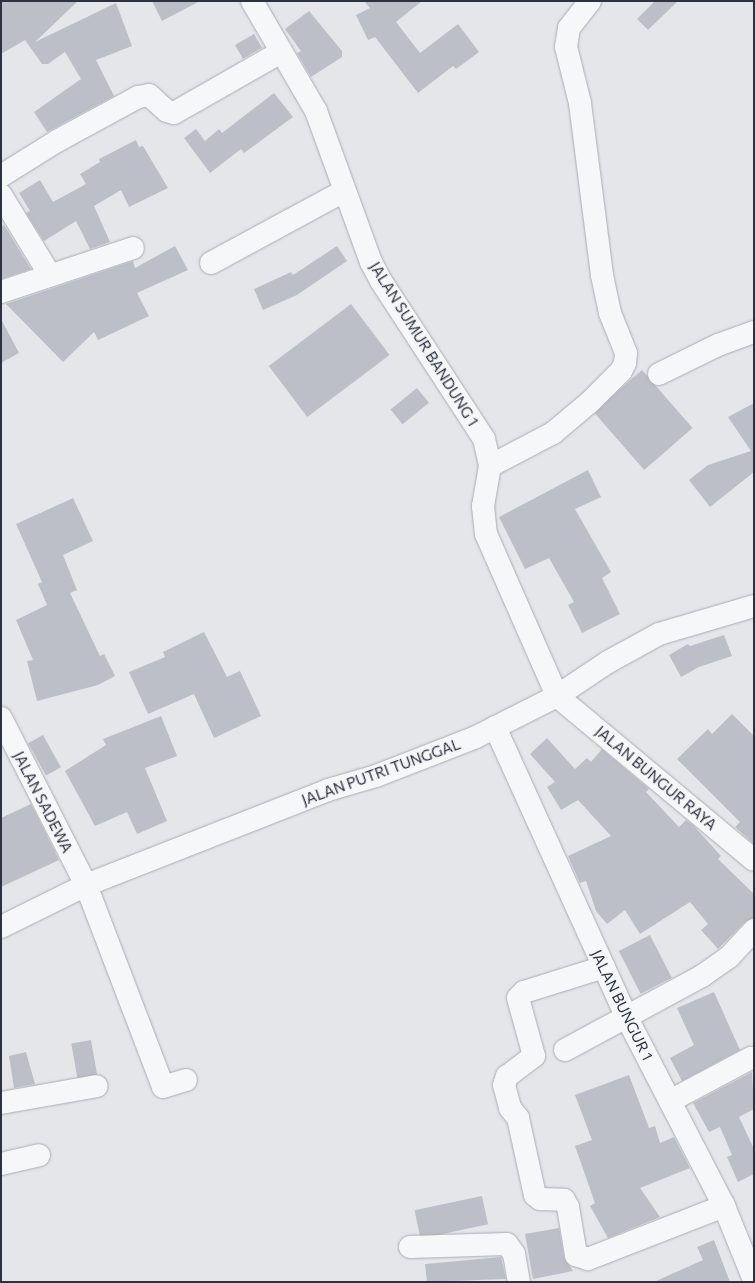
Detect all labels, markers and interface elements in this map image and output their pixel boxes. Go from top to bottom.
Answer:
street label: JALAN SUMUR BANDUNG 1 [366,259,482,429]
street label: JALAN BUNGUR RAYA [592,722,720,834]
street label: JALAN PUTRI TUNGGAL [299,735,463,809]
street label: JALAN SADEWA [10,748,76,856]
street label: JALAN BUNGUR 1 [587,947,657,1063]

